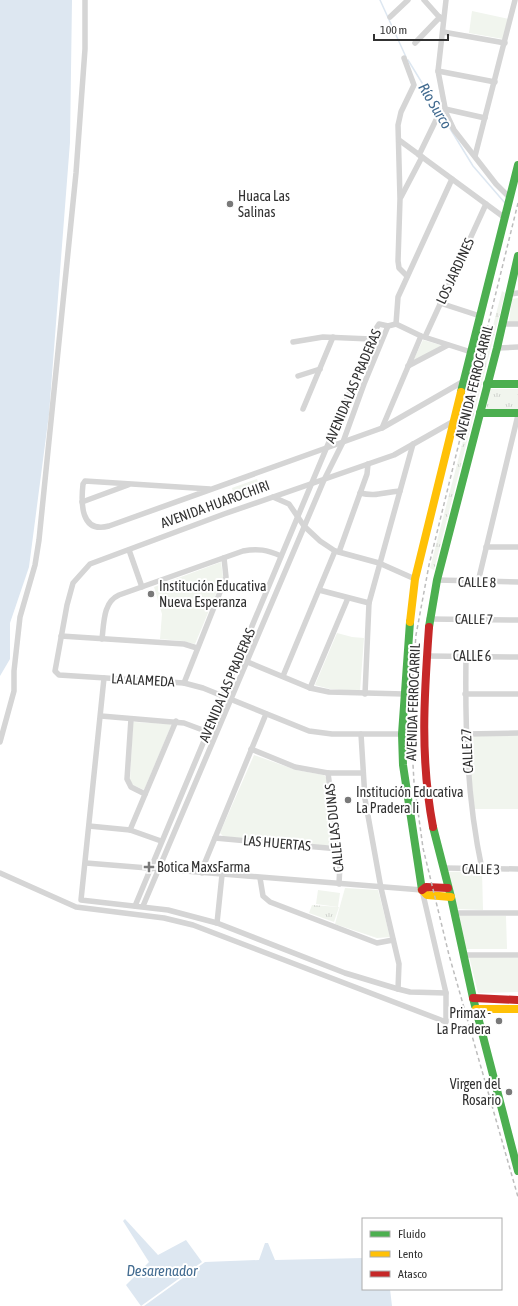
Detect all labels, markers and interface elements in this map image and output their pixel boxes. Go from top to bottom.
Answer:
scale bar [374,16,448,42]
text: 100 m [380,23,407,37]
water label: Río Surco [415,80,456,132]
place label: Huaca Las Salinas [238,188,290,220]
marker: Huaca Las Salinas [225,199,235,209]
street label: LOS JARDINES [433,235,477,307]
street label: AVENIDA FERROCARRIL [452,322,496,441]
street label: AVENIDA LAS PRADERAS [322,327,384,445]
street label: AVENIDA HUAROCHIRI [158,477,272,531]
street label: CALLE 8 [458,574,497,590]
place label: Institución Educativa Nueva Esperanza [159,578,266,610]
marker: Institución Educativa Nueva Esperanza [146,589,156,599]
street label: CALLE 7 [455,611,493,627]
street label: AVENIDA LAS PRADERAS [196,626,258,744]
street label: AVENIDA FERROCARRIL [403,642,423,761]
street label: CALLE 6 [453,648,492,664]
street label: LA ALAMEDA [111,670,175,690]
street label: CALLE 27 [458,728,476,774]
street label: CALLE LAS DUNAS [321,783,347,873]
place label: Institución Educativa La Pradera Ii [356,784,463,816]
marker: Institución Educativa La Pradera Ii [343,795,353,805]
street label: LAS HUERTAS [243,832,312,854]
place label: Botica MaxsFarma [157,859,250,875]
street label: CALLE 3 [462,861,500,877]
marker: Botica MaxsFarma [144,862,154,872]
place label: Primax - La Pradera [437,1005,491,1037]
marker: Primax - La Pradera [494,1016,504,1026]
place label: Virgen del Rosario [450,1076,501,1108]
marker: Virgen del Rosario [504,1087,514,1097]
legend [362,1218,502,1290]
text: Fluido [398,1227,426,1241]
text: Lento [398,1247,423,1261]
water label: Desarenador [126,1262,198,1279]
text: Atasco [398,1267,428,1281]

